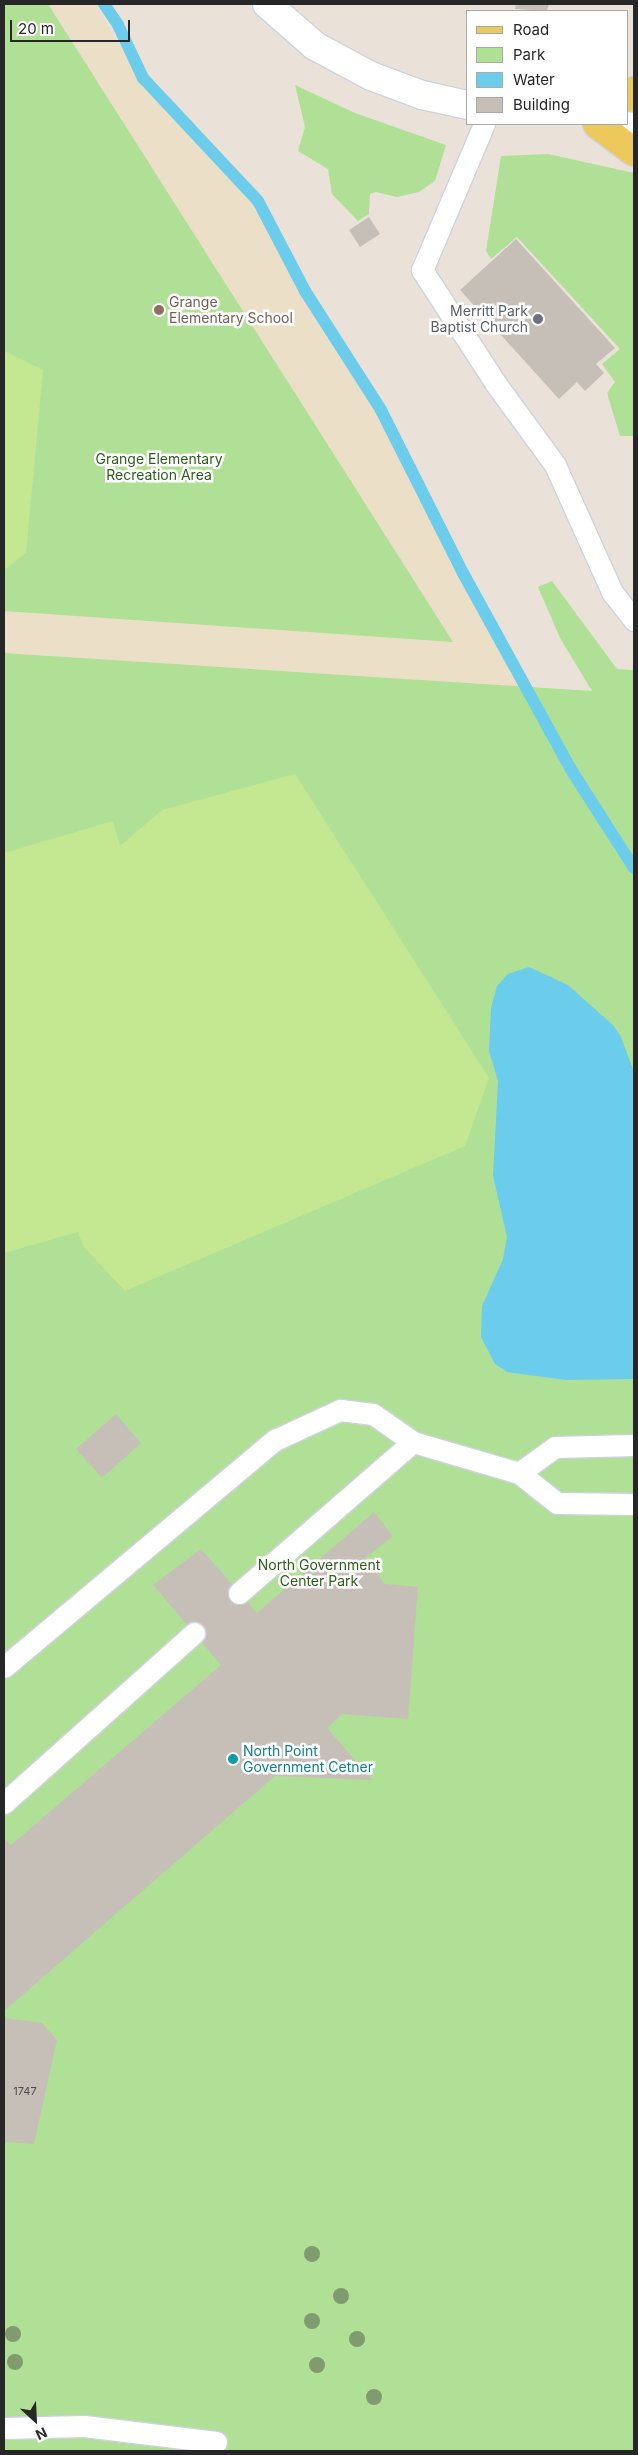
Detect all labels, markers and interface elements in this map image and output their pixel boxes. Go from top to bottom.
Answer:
scale bar [12,10,132,42]
legend [466,10,628,125]
text: 20 m [18,19,54,38]
text: Road [513,20,549,39]
text: Park [513,45,545,64]
text: Water [513,70,555,89]
text: Building [513,95,570,114]
place label: Grange Elementary School [169,294,293,326]
place label: Merritt Park Baptist Church [430,303,528,336]
marker: Grange Elementary School [153,304,165,316]
marker: Merritt Park Baptist Church [532,313,544,325]
park label: Grange Elementary Recreation Area [95,451,223,484]
park label: North Government Center Park [258,1557,380,1590]
place label: North Point Government Cetner [243,1743,373,1775]
marker: North Point Government Cetner [227,1753,239,1765]
house number: 1747 [13,2084,37,2098]
north arrow [10,2395,60,2445]
text: N [33,2424,50,2444]

